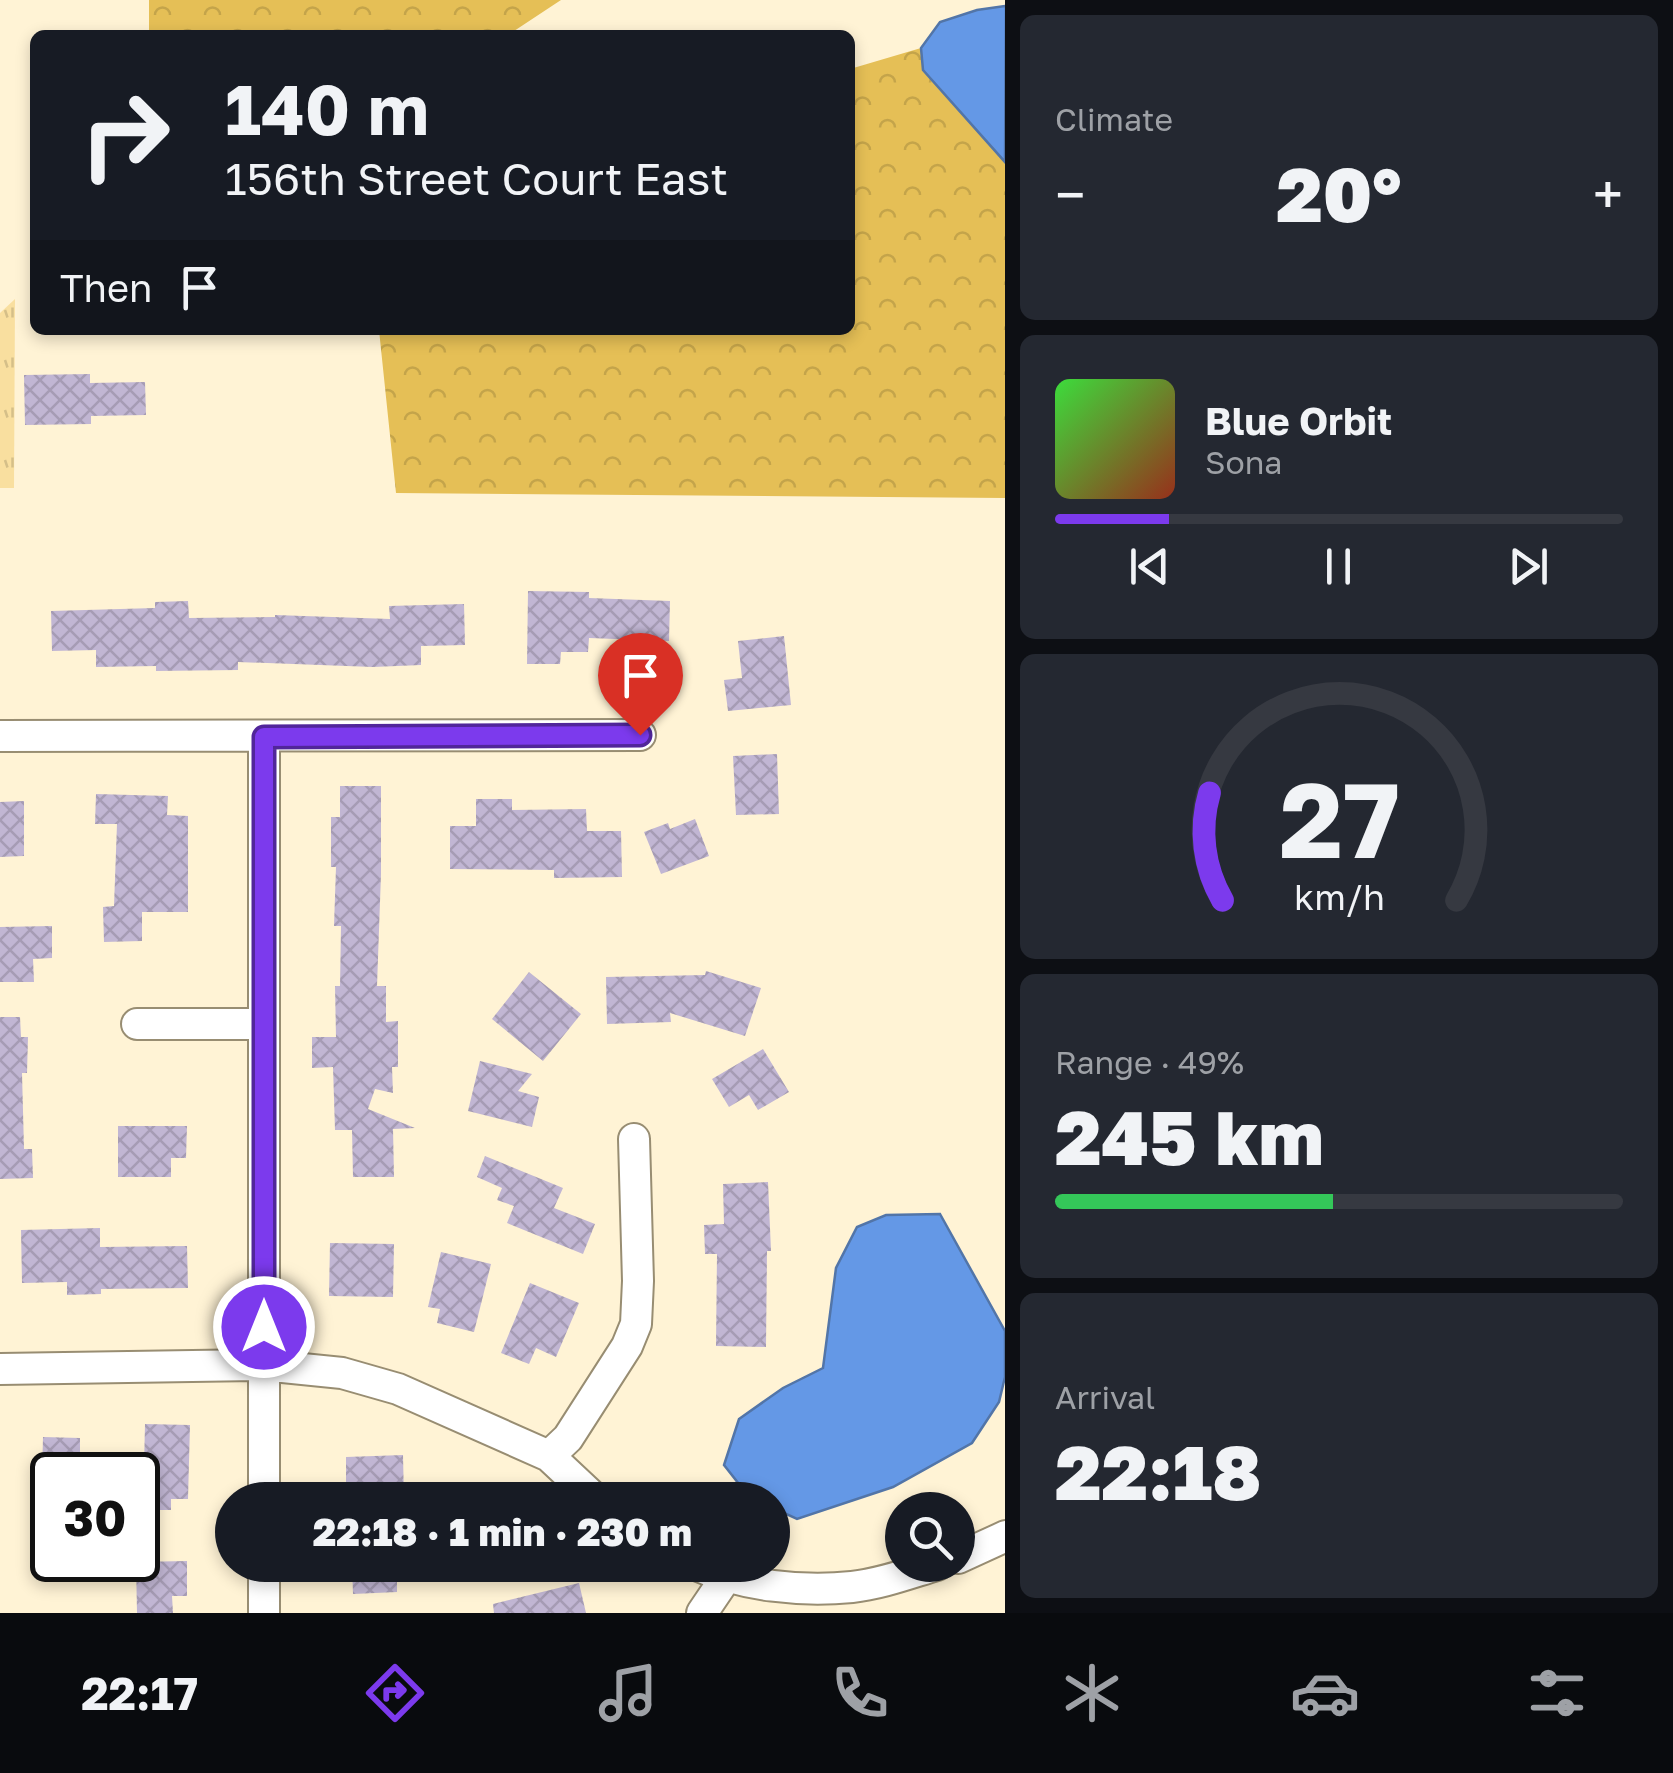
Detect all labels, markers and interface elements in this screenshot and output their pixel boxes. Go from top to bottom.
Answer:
text: 140 m [225,66,429,150]
icon: right [60,70,190,200]
text: Climate [1055,100,1173,138]
text: 20° [1276,148,1402,239]
text: 156th Street Court East [225,151,728,205]
text: − [1055,161,1085,227]
text: + [1593,161,1623,227]
icon: arrive [172,260,227,315]
text: Then [60,265,152,310]
text: Blue Orbit [1205,398,1392,443]
text: Sona [1205,443,1282,481]
icon: previous [1122,539,1177,594]
icon: pause [1311,539,1366,594]
icon: next [1501,539,1556,594]
pin [598,633,683,736]
icon: arrive [613,648,668,703]
text: 27 [1279,756,1399,881]
text: km/h [1294,875,1384,918]
text: Range · 49% [1055,1043,1244,1081]
text: 245 km [1055,1091,1324,1182]
position arrow [212,1275,316,1379]
text: Arrival [1055,1378,1155,1416]
text: 22:18 [1055,1426,1261,1517]
speed limit sign: 30 [30,1452,160,1582]
map controls [885,1492,975,1582]
button: search [885,1492,975,1582]
text: 22:18 · 1 min · 230 m [313,1509,692,1554]
icon: directions [360,1658,430,1728]
icon: music [593,1658,663,1728]
icon: phone [825,1658,895,1728]
icon: climate [1057,1658,1127,1728]
icon: car [1290,1658,1360,1728]
icon: filters [1522,1658,1592,1728]
text: 22:17 [81,1666,198,1720]

